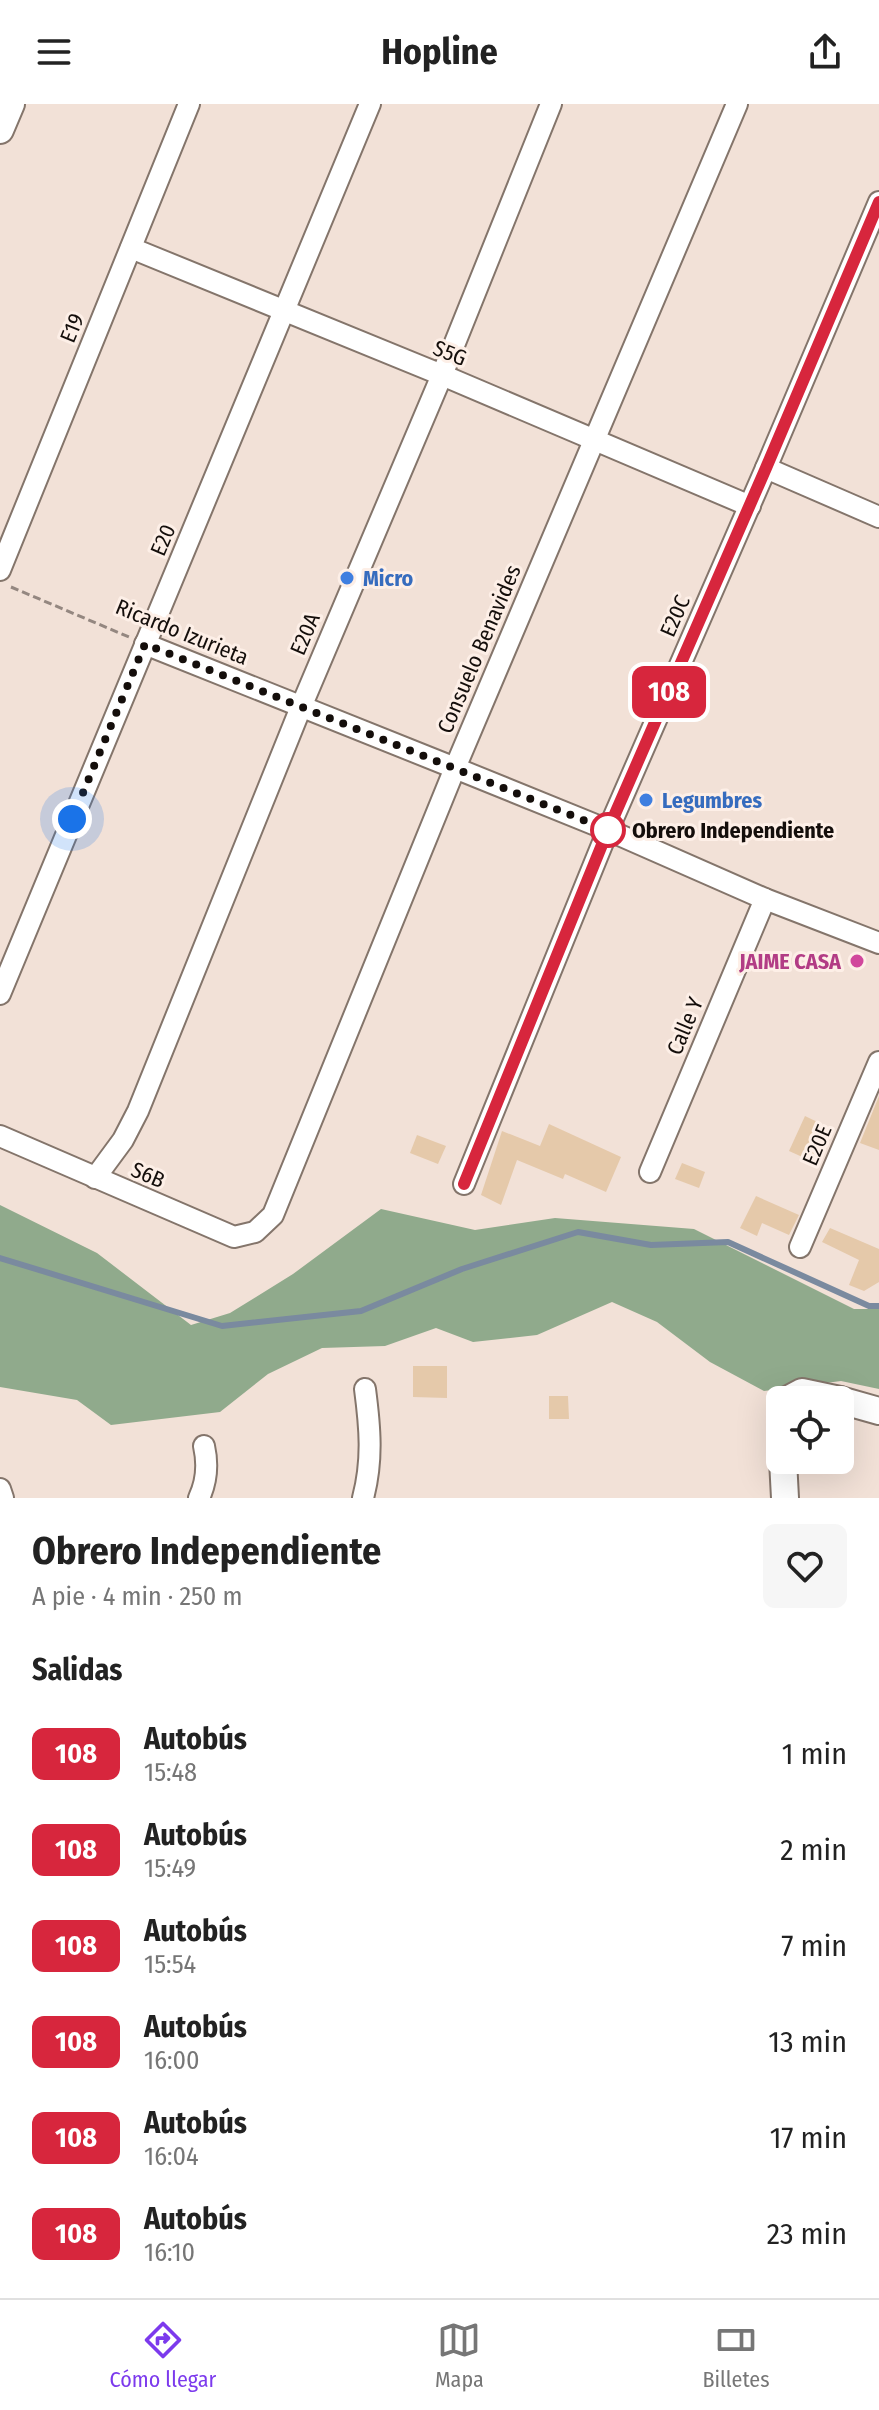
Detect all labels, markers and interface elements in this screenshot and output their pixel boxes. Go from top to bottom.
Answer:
icon: menu [32,30,76,74]
text: Hopline [381,30,498,74]
icon: share [803,30,847,74]
street label: E19 [54,309,90,347]
street label: S5G [429,334,471,372]
street label: E20 [144,520,182,560]
street label: Consuelo Benavides [431,561,527,737]
place label: Micro [363,565,414,592]
marker: Micro [338,569,356,587]
street label: E20C [654,591,696,641]
street label: Ricardo Izurieta [112,593,252,671]
street label: E20A [284,609,326,659]
line badge: 108 [623,666,715,718]
text: 108 [648,675,690,708]
place label: Legumbres [662,787,762,814]
marker: Legumbres [637,791,655,809]
your location [52,799,92,839]
marker: Obrero Independiente [591,813,625,847]
place label: Obrero Independiente [632,817,834,844]
place label: JAIME CASA [738,948,842,975]
marker: JAIME CASA [848,952,866,970]
street label: Calle Y [661,993,709,1059]
street label: E20E [796,1120,838,1170]
street label: S6B [127,1156,169,1194]
map controls [766,1386,854,1474]
button: locate [766,1386,854,1474]
button: heart [763,1524,847,1608]
text: Obrero Independiente [32,1528,381,1574]
text: A pie · 4 min · 250 m [32,1581,242,1612]
text: Salidas [32,1652,122,1688]
text: Autobús [144,1721,247,1757]
text: 1 min [782,1736,847,1772]
text: 108 [55,1737,97,1770]
text: 15:48 [144,1757,197,1788]
text: Autobús [144,1817,247,1853]
text: 2 min [780,1832,847,1868]
text: 108 [55,1833,97,1866]
text: 15:49 [144,1853,196,1884]
text: Autobús [144,1913,247,1949]
text: 7 min [781,1928,847,1964]
text: 108 [55,1929,97,1962]
text: 15:54 [144,1949,196,1980]
text: Autobús [144,2009,247,2045]
text: 13 min [768,2024,847,2060]
text: 108 [55,2025,97,2058]
text: 16:00 [144,2045,200,2076]
text: Autobús [144,2105,247,2141]
text: 17 min [770,2120,847,2156]
text: 108 [55,2121,97,2154]
text: 16:04 [144,2141,199,2172]
text: Autobús [144,2201,247,2237]
text: 23 min [767,2216,847,2252]
text: 108 [55,2217,97,2250]
text: 16:10 [144,2237,195,2268]
tab: Cómo llegar [109,2318,216,2393]
tab: Mapa [435,2318,484,2393]
tab: Billetes [702,2318,770,2393]

